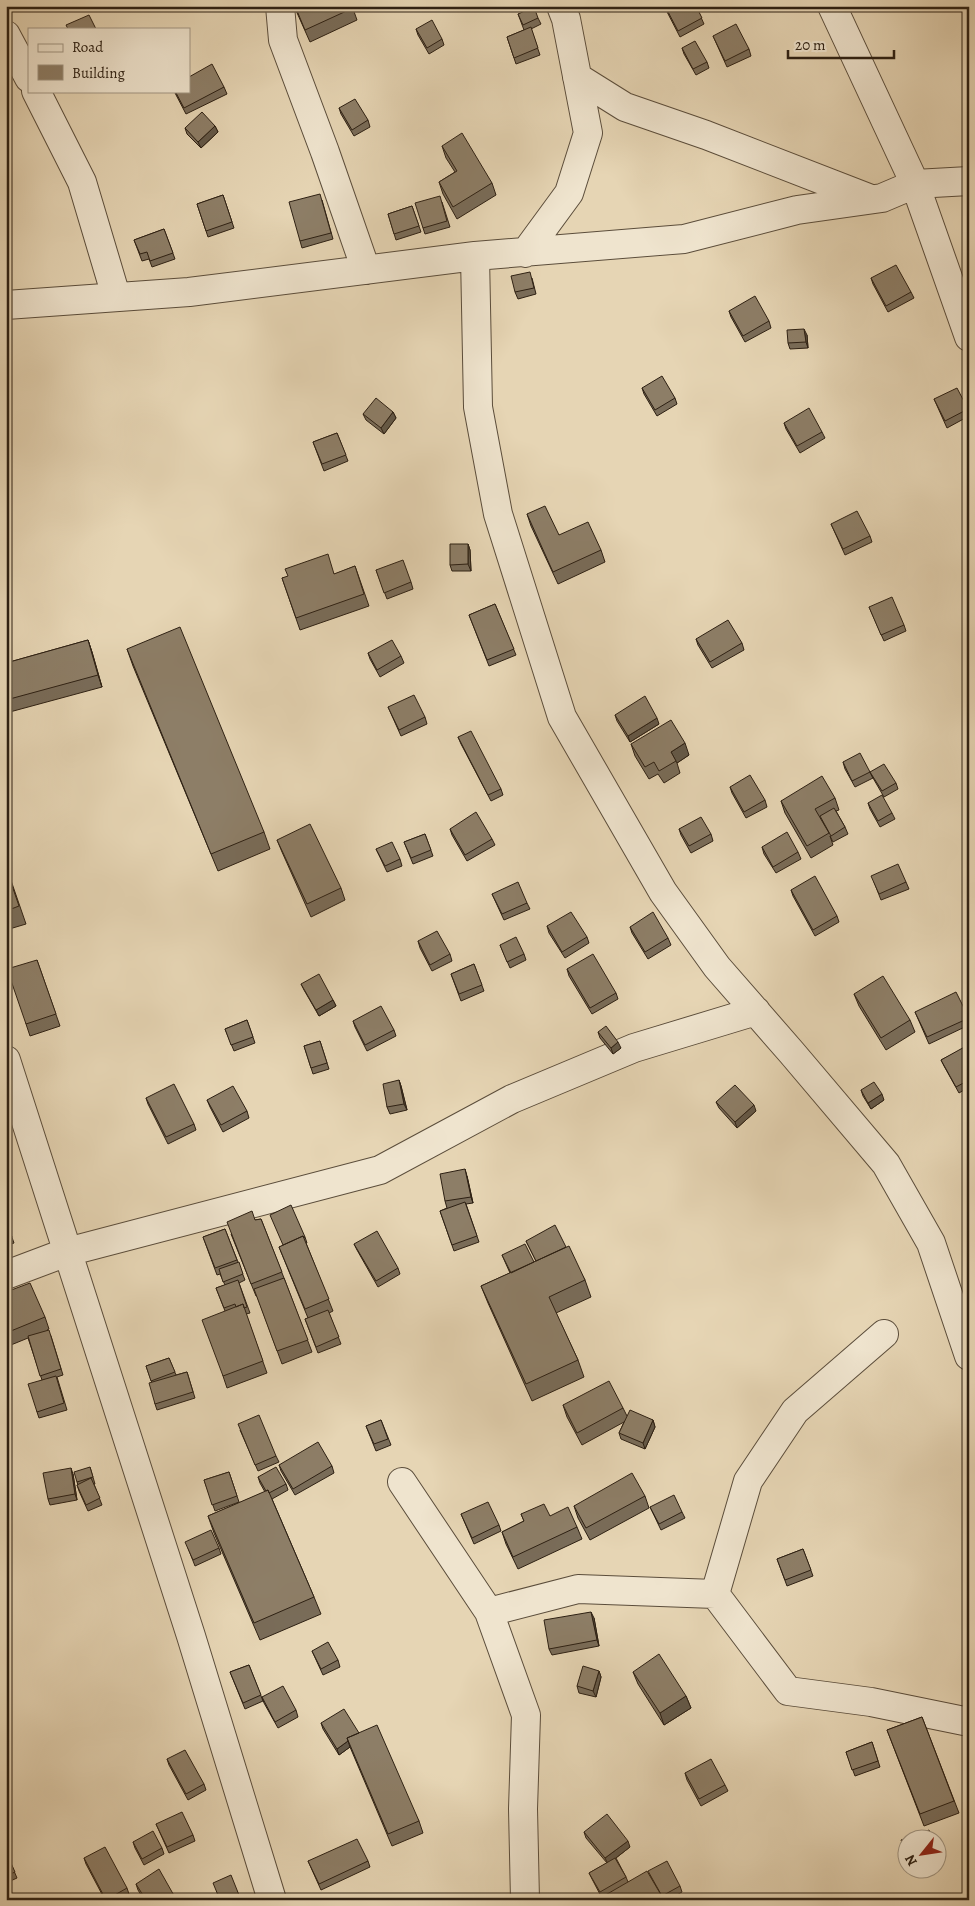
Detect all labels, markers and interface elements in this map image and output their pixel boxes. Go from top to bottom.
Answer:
legend [28,28,190,92]
scale bar [788,28,894,60]
text: 20 m [795,35,826,55]
text: Road [72,37,104,57]
text: Building [72,63,125,83]
north arrow [898,1828,948,1878]
text: N [900,1851,922,1869]

